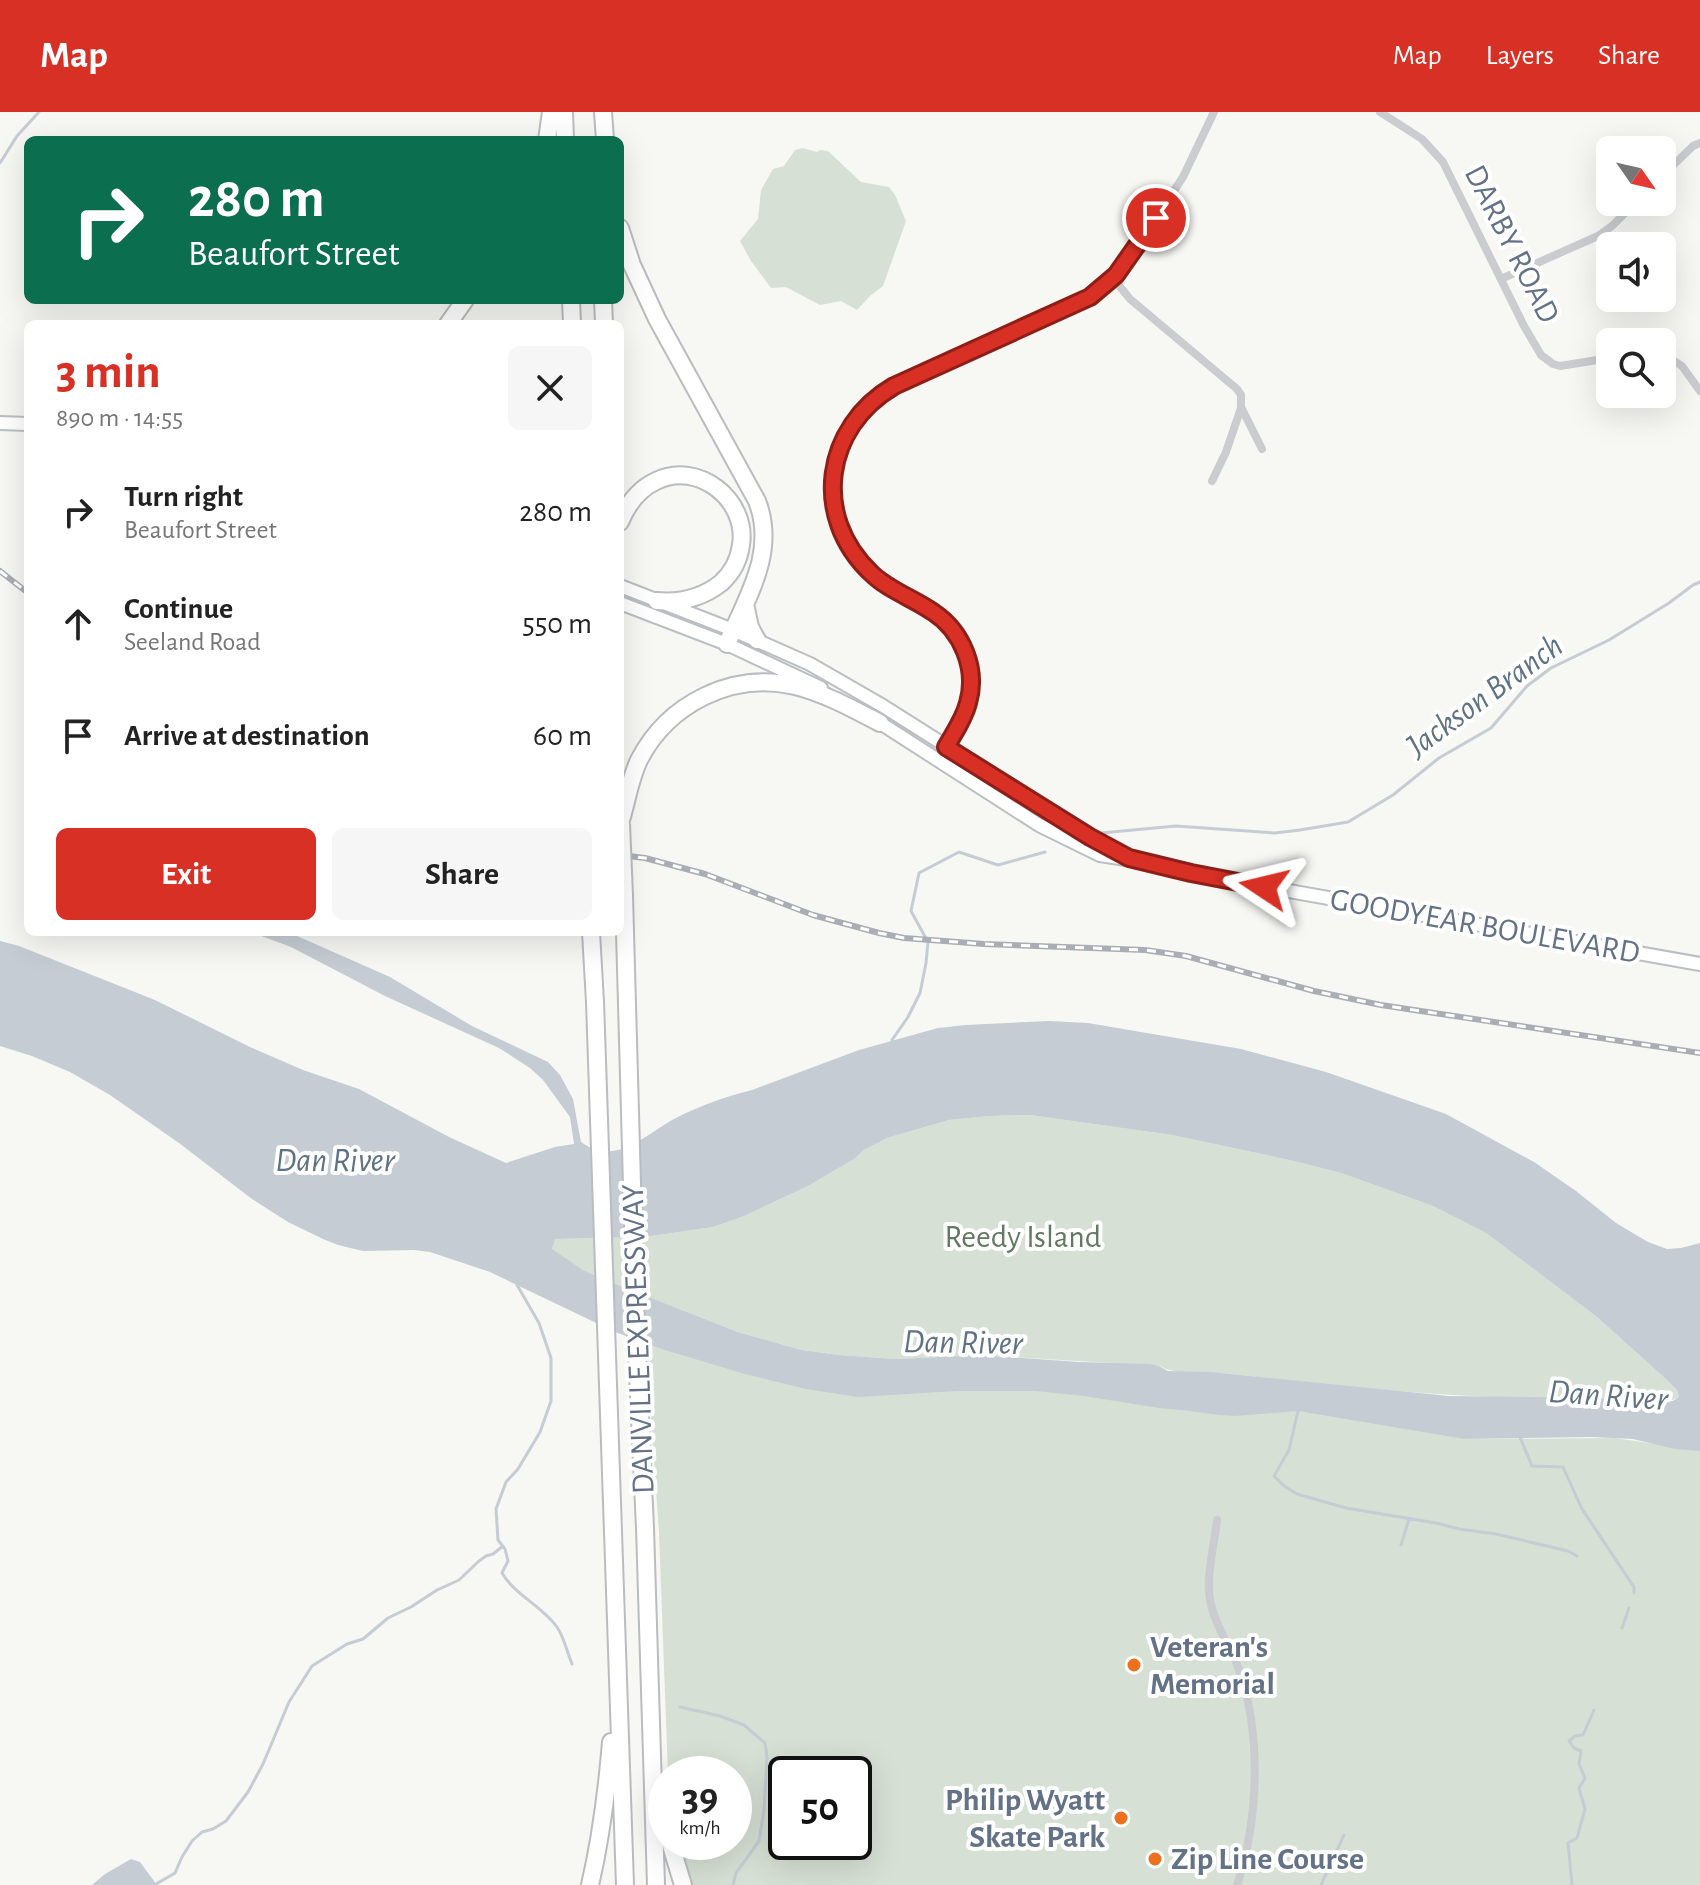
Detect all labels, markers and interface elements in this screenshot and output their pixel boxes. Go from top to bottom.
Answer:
text: Map [40,37,108,75]
text: Map [1393,42,1442,70]
text: Layers [1486,42,1554,70]
text: Share [1598,42,1660,70]
north arrow [1596,136,1676,216]
map controls [1596,136,1676,408]
street label: DARBY ROAD [1459,160,1565,328]
icon: right [56,168,160,272]
text: 280 m [188,171,325,227]
pin [1122,184,1190,252]
icon: arrive [1134,196,1178,240]
button: sound [1596,232,1676,312]
text: Beaufort Street [188,236,400,272]
button: search [1596,328,1676,408]
button: close [508,346,592,430]
text: 3 min [56,349,161,397]
text: 890 m · 14:55 [56,405,183,431]
text: Turn right [124,482,243,512]
icon: right [56,490,100,534]
text: 280 m [519,497,592,527]
text: Beaufort Street [124,517,277,543]
text: Continue [124,594,233,624]
icon: ahead [56,602,100,646]
text: 550 m [522,609,592,639]
water label: Jackson Branch [1399,628,1569,765]
text: Seeland Road [124,629,261,655]
icon: arrive [56,714,100,758]
text: Arrive at destination [124,721,370,751]
text: 60 m [533,721,592,751]
button: Exit [56,828,316,920]
button: Share [332,828,592,920]
position arrow [1222,845,1306,929]
street label: GOODYEAR BOULEVARD [1328,883,1642,969]
water label: Dan River [275,1144,396,1178]
street label: DANVILLE EXPRESSWAY [617,1183,659,1495]
park label: Reedy Island [945,1221,1101,1253]
water label: Dan River [903,1325,1024,1361]
water label: Dan River [1547,1375,1670,1417]
place label: Veteran's Memorial [1150,1631,1275,1700]
marker: Veteran's Memorial [1125,1656,1143,1674]
speed limit sign: 50 [768,1756,872,1860]
text: 39 [682,1778,718,1818]
place label: Philip Wyatt Skate Park [945,1784,1105,1853]
marker: Philip Wyatt Skate Park [1112,1809,1130,1827]
text: km/h [679,1818,721,1838]
place label: Zip Line Course [1171,1843,1364,1875]
marker: Zip Line Course [1146,1850,1164,1868]

